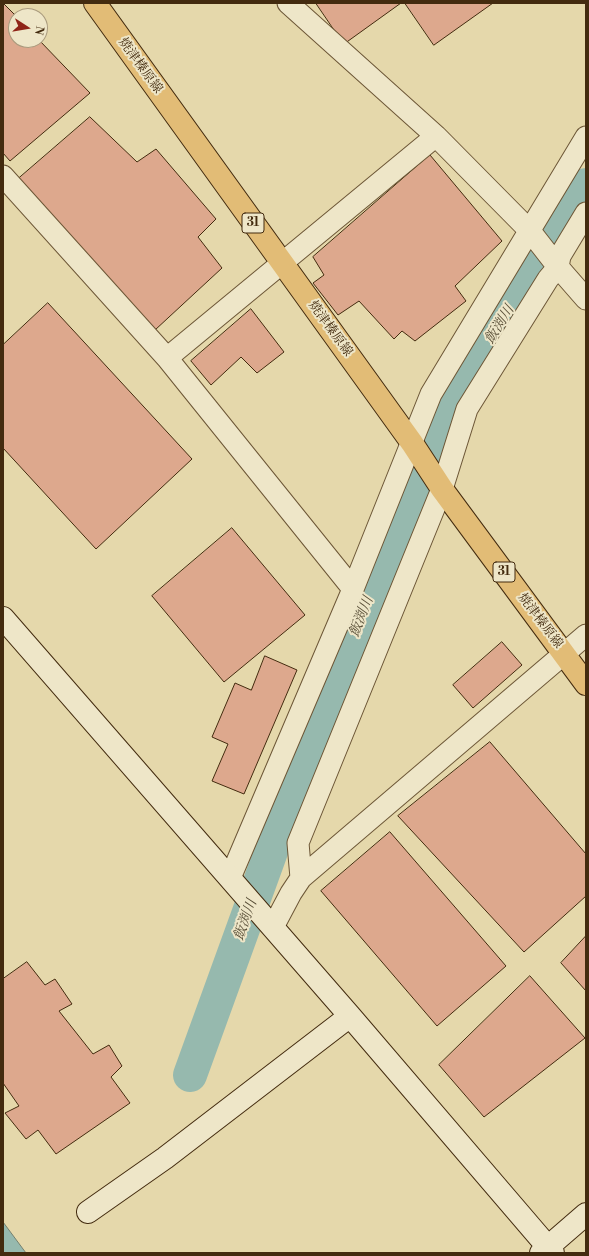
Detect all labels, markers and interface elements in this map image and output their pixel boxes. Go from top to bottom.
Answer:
north arrow [8,8,48,48]
text: N [31,25,47,36]
street label: 焼津榛原線 [115,35,165,97]
road number: 31 [242,213,264,233]
street label: 焼津榛原線 [305,298,355,360]
water label: 飯渕川 [482,303,518,347]
road number: 31 [493,562,515,582]
street label: 焼津榛原線 [514,590,566,652]
water label: 飯渕川 [347,594,377,640]
water label: 飯渕川 [231,897,261,943]

